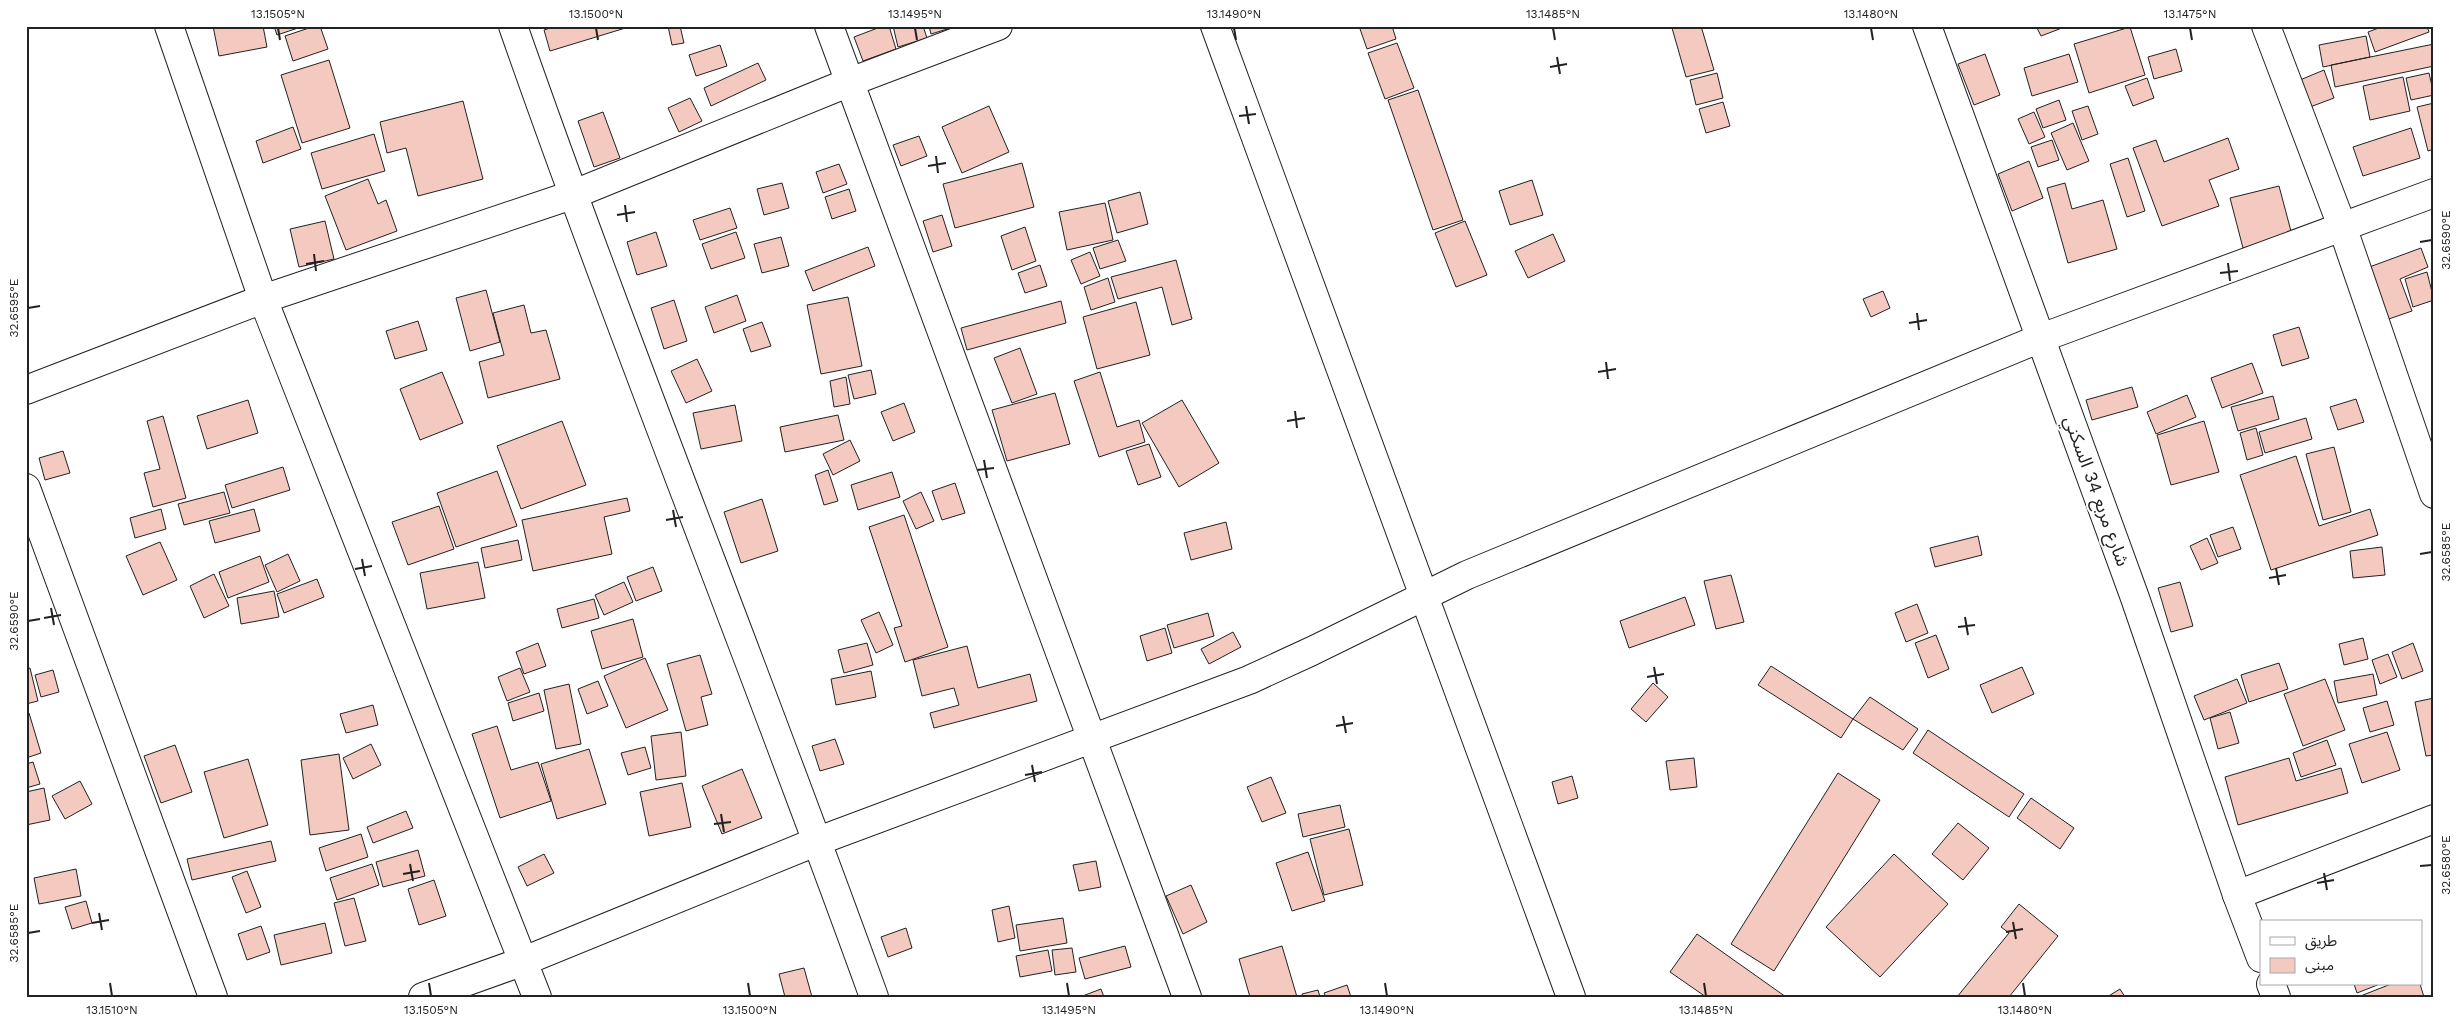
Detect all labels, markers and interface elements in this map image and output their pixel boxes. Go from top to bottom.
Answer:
text: 13.1505°N [251,7,305,21]
text: 13.1500°N [569,7,623,21]
text: 13.1495°N [888,7,942,21]
text: 13.1490°N [1207,7,1261,21]
text: 13.1485°N [1526,7,1580,21]
text: 13.1480°N [1844,7,1898,21]
text: 13.1475°N [2164,7,2216,21]
text: 32.6590°E [2439,210,2453,270]
text: 32.6595°E [7,278,21,337]
street label: شارع مربع 34 السكني [2056,413,2134,570]
text: 32.6585°E [2439,522,2453,581]
text: 32.6590°E [7,591,21,651]
text: 32.6580°E [2439,835,2453,895]
text: 32.6585°E [7,903,21,962]
legend [2260,920,2422,986]
text: طريق [2305,932,2337,951]
text: مبنى [2305,956,2334,974]
text: 13.1510°N [86,1003,138,1017]
text: 13.1505°N [404,1003,458,1017]
text: 13.1500°N [723,1003,777,1017]
text: 13.1495°N [1042,1003,1096,1017]
text: 13.1490°N [1360,1003,1414,1017]
text: 13.1485°N [1679,1003,1733,1017]
text: 13.1480°N [1998,1003,2052,1017]

